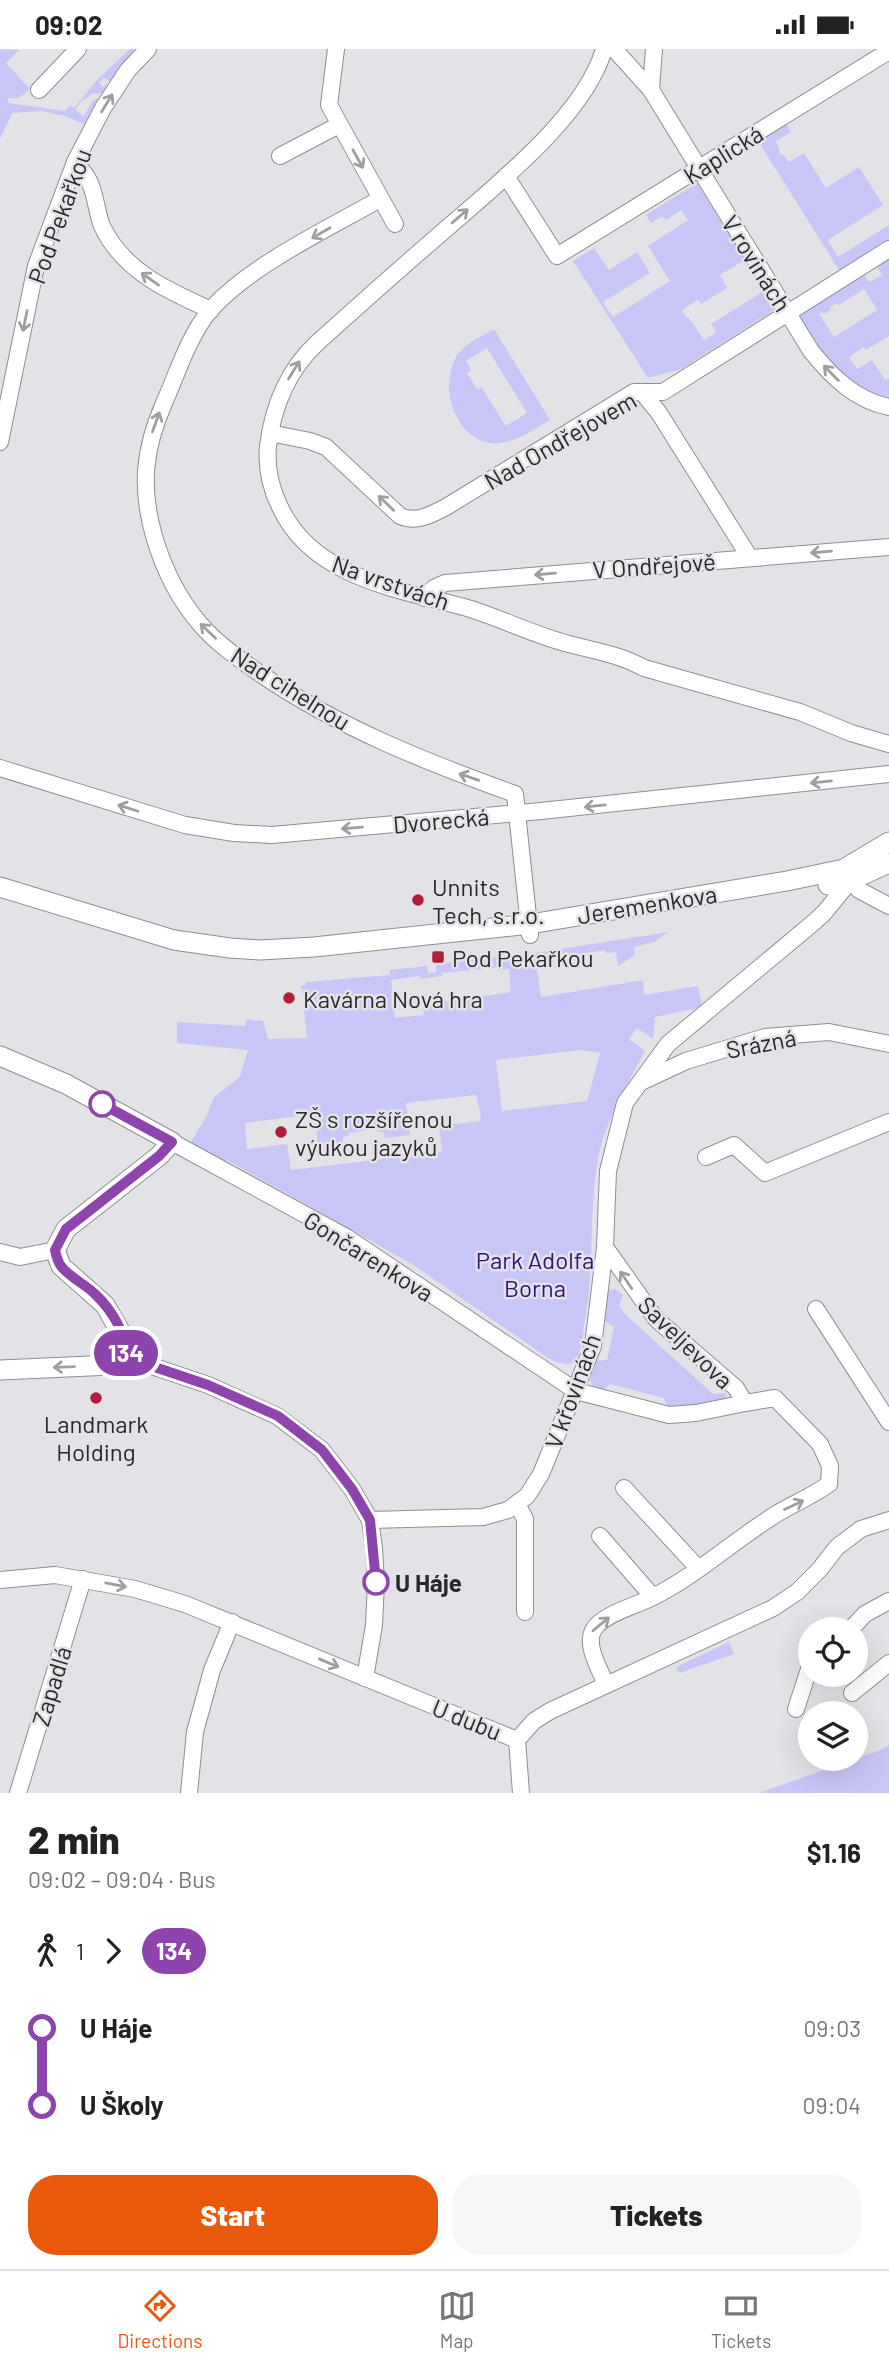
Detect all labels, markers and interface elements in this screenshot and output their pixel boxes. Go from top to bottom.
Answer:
text: 09:02 [35,9,102,40]
one-way arrow [101,93,115,113]
street label: Kaplická [678,118,768,190]
street label: Pod Pekařkou [21,144,97,288]
one-way arrow [352,148,365,169]
one-way arrow [451,208,469,224]
street label: V rovinách [716,209,798,317]
one-way arrow [311,227,332,240]
one-way arrow [141,272,160,286]
one-way arrow [18,309,32,332]
one-way arrow [287,360,301,380]
one-way arrow [822,365,839,382]
street label: Nad Ondřejovem [479,385,641,495]
one-way arrow [151,412,164,434]
one-way arrow [378,494,395,511]
street label: V Ondřejově [591,546,717,584]
one-way arrow [810,546,833,559]
street label: Na vrstvách [328,548,454,616]
one-way arrow [535,568,557,581]
one-way arrow [200,623,217,640]
street label: Nad cihelnou [226,640,356,736]
one-way arrow [459,770,481,782]
one-way arrow [811,776,833,789]
one-way arrow [584,799,607,812]
one-way arrow [117,801,139,814]
street label: Dvorecká [392,801,490,839]
one-way arrow [341,822,364,835]
place label: Unnits Tech, s.r.o. [432,872,545,929]
street label: Jeremenkova [575,879,719,929]
marker: Unnits Tech, s.r.o. [410,892,426,908]
place label: Pod Pekařkou [452,943,594,972]
marker: Pod Pekařkou [430,949,446,965]
place label: Kavárna Nová hra [303,984,483,1013]
marker: Kavárna Nová hra [281,990,297,1006]
street label: Srázná [723,1022,799,1064]
unlabelled marker [89,1091,115,1117]
place label: ZŠ s rozšířenou výukou jazyků [295,1104,453,1161]
marker: ZŠ s rozšířenou výukou jazyků [273,1124,289,1140]
street label: Gončarenkova [299,1205,439,1307]
park label: Park Adolfa Borna [476,1245,594,1302]
one-way arrow [619,1270,633,1290]
street label: Saveljevova [632,1290,740,1394]
line badge: 134 [86,1330,166,1376]
street label: V křovinách [538,1330,606,1452]
text: 134 [108,1338,144,1367]
one-way arrow [53,1360,76,1374]
marker: Landmark Holding [88,1390,104,1406]
place label: Landmark Holding [44,1409,148,1466]
one-way arrow [783,1498,804,1511]
place label: U Háje [395,1568,462,1597]
marker: U Háje [363,1569,389,1595]
one-way arrow [104,1579,127,1592]
one-way arrow [592,1616,610,1632]
map controls [798,1617,868,1771]
button: locate [798,1617,868,1687]
street label: Zapadlá [25,1643,77,1729]
one-way arrow [318,1657,340,1670]
street label: U dubu [428,1692,506,1746]
button: layers [798,1701,868,1771]
text: 2 min [28,1816,120,1862]
text: $1.16 [807,1837,861,1868]
text: 09:02 – 09:04 · Bus [28,1865,216,1893]
icon: walk [28,1932,66,1970]
icon: forward [94,1932,132,1970]
text: 134 [156,1936,192,1965]
text: 1 [76,1937,84,1965]
text: U Háje [80,2012,152,2043]
text: 09:03 [803,2014,861,2042]
text: U Školy [80,2089,164,2120]
text: 09:04 [803,2091,861,2119]
button: Start [28,2175,438,2255]
button: Tickets [452,2175,861,2255]
tab: Directions [118,2287,203,2352]
tab: Map [438,2287,476,2352]
tab: Tickets [711,2287,771,2352]

